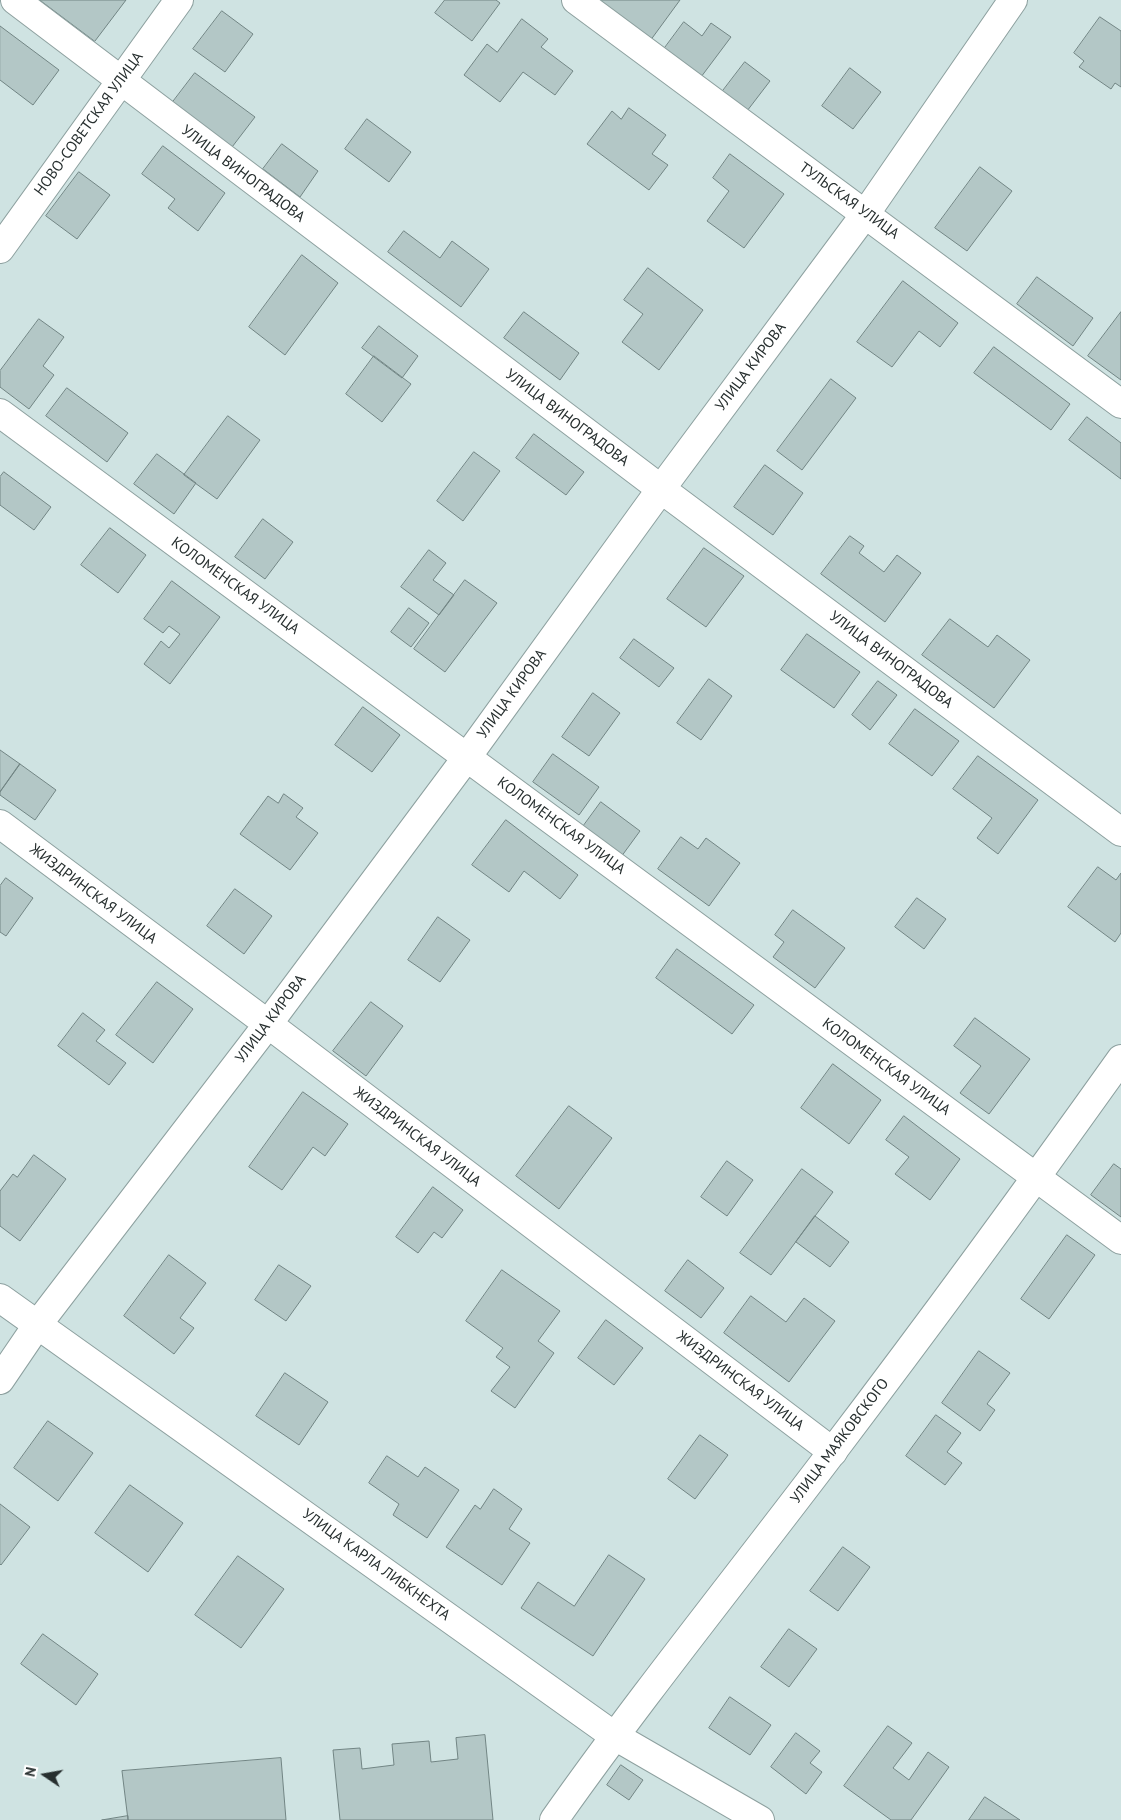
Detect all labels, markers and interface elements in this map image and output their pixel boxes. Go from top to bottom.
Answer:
street label: НОВО-СОВЕТСКАЯ УЛИЦА [31,49,147,199]
street label: УЛИЦА ВИНОГРАДОВА [178,122,308,226]
street label: ТУЛЬСКАЯ УЛИЦА [795,159,903,243]
street label: УЛИЦА КИРОВА [712,319,790,415]
street label: УЛИЦА ВИНОГРАДОВА [502,366,632,470]
street label: КОЛОМЕНСКАЯ УЛИЦА [167,533,303,639]
street label: УЛИЦА ВИНОГРАДОВА [826,608,956,712]
street label: УЛИЦА КИРОВА [474,646,550,742]
street label: КОЛОМЕНСКАЯ УЛИЦА [493,773,629,879]
street label: ЖИЗДРИНСКАЯ УЛИЦА [26,840,160,948]
street label: УЛИЦА КИРОВА [232,971,310,1067]
street label: КОЛОМЕНСКАЯ УЛИЦА [818,1014,954,1120]
street label: ЖИЗДРИНСКАЯ УЛИЦА [350,1083,484,1191]
street label: ЖИЗДРИНСКАЯ УЛИЦА [673,1327,807,1435]
street label: УЛИЦА МАЯКОВСКОГО [787,1375,893,1507]
street label: УЛИЦА КАРЛА ЛИБКНЕХТА [299,1505,453,1625]
north arrow [20,1750,70,1800]
text: N [21,1766,40,1778]

